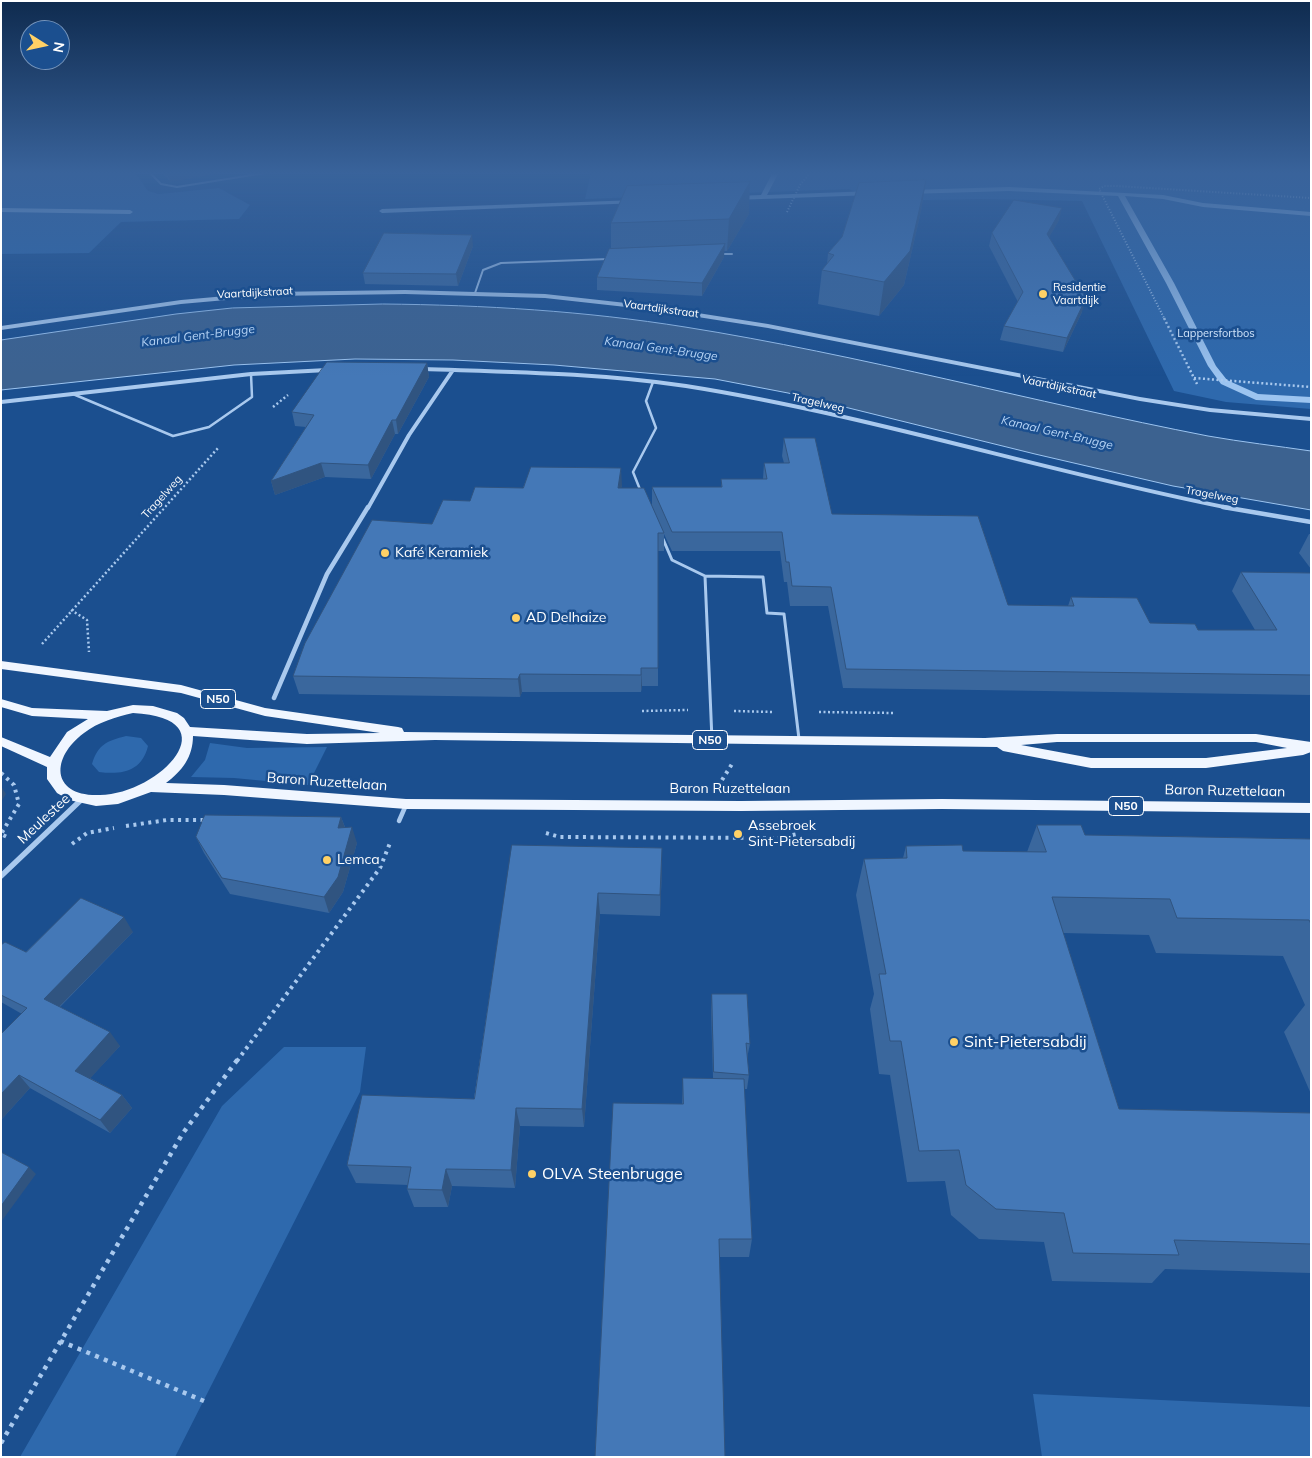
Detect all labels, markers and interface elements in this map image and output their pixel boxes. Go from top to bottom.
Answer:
north arrow [20,20,70,70]
text: N [49,41,69,54]
place label: Residentie Vaartdijk [1053,281,1106,307]
street label: Vaartdijkstraat [217,284,293,302]
marker: Residentie Vaartdijk [1037,288,1049,300]
street label: Vaartdijkstraat [622,297,700,321]
water label: Kanaal Gent-Brugge [140,322,256,350]
park label: Lappersfortbos [1177,327,1255,341]
water label: Kanaal Gent-Brugge [603,334,719,364]
street label: Vaartdijkstraat [1020,373,1098,401]
street label: Tragelweg [790,391,846,415]
water label: Kanaal Gent-Brugge [1000,413,1114,453]
street label: Tragelweg [139,473,185,521]
street label: Tragelweg [1184,483,1240,507]
place label: Kafé Keramiek [395,545,488,561]
marker: Kafé Keramiek [379,547,391,559]
place label: AD Delhaize [526,610,606,626]
marker: AD Delhaize [510,612,522,624]
road number: N50 [200,690,236,709]
road number: N50 [692,730,728,750]
street label: Baron Ruzettelaan [266,769,388,795]
street label: Baron Ruzettelaan [670,781,790,797]
street label: Baron Ruzettelaan [1164,782,1286,800]
street label: Meulestee [14,790,74,848]
road number: N50 [1108,796,1144,816]
place label: Assebroek Sint-Pietersabdij [748,818,855,850]
marker: Assebroek Sint-Pietersabdij [732,828,744,840]
place label: Lemca [337,852,380,868]
marker: Lemca [321,854,333,866]
place label: Sint-Pietersabdij [964,1032,1087,1052]
marker: Sint-Pietersabdij [948,1036,960,1048]
place label: OLVA Steenbrugge [542,1164,683,1184]
marker: OLVA Steenbrugge [526,1168,538,1180]

